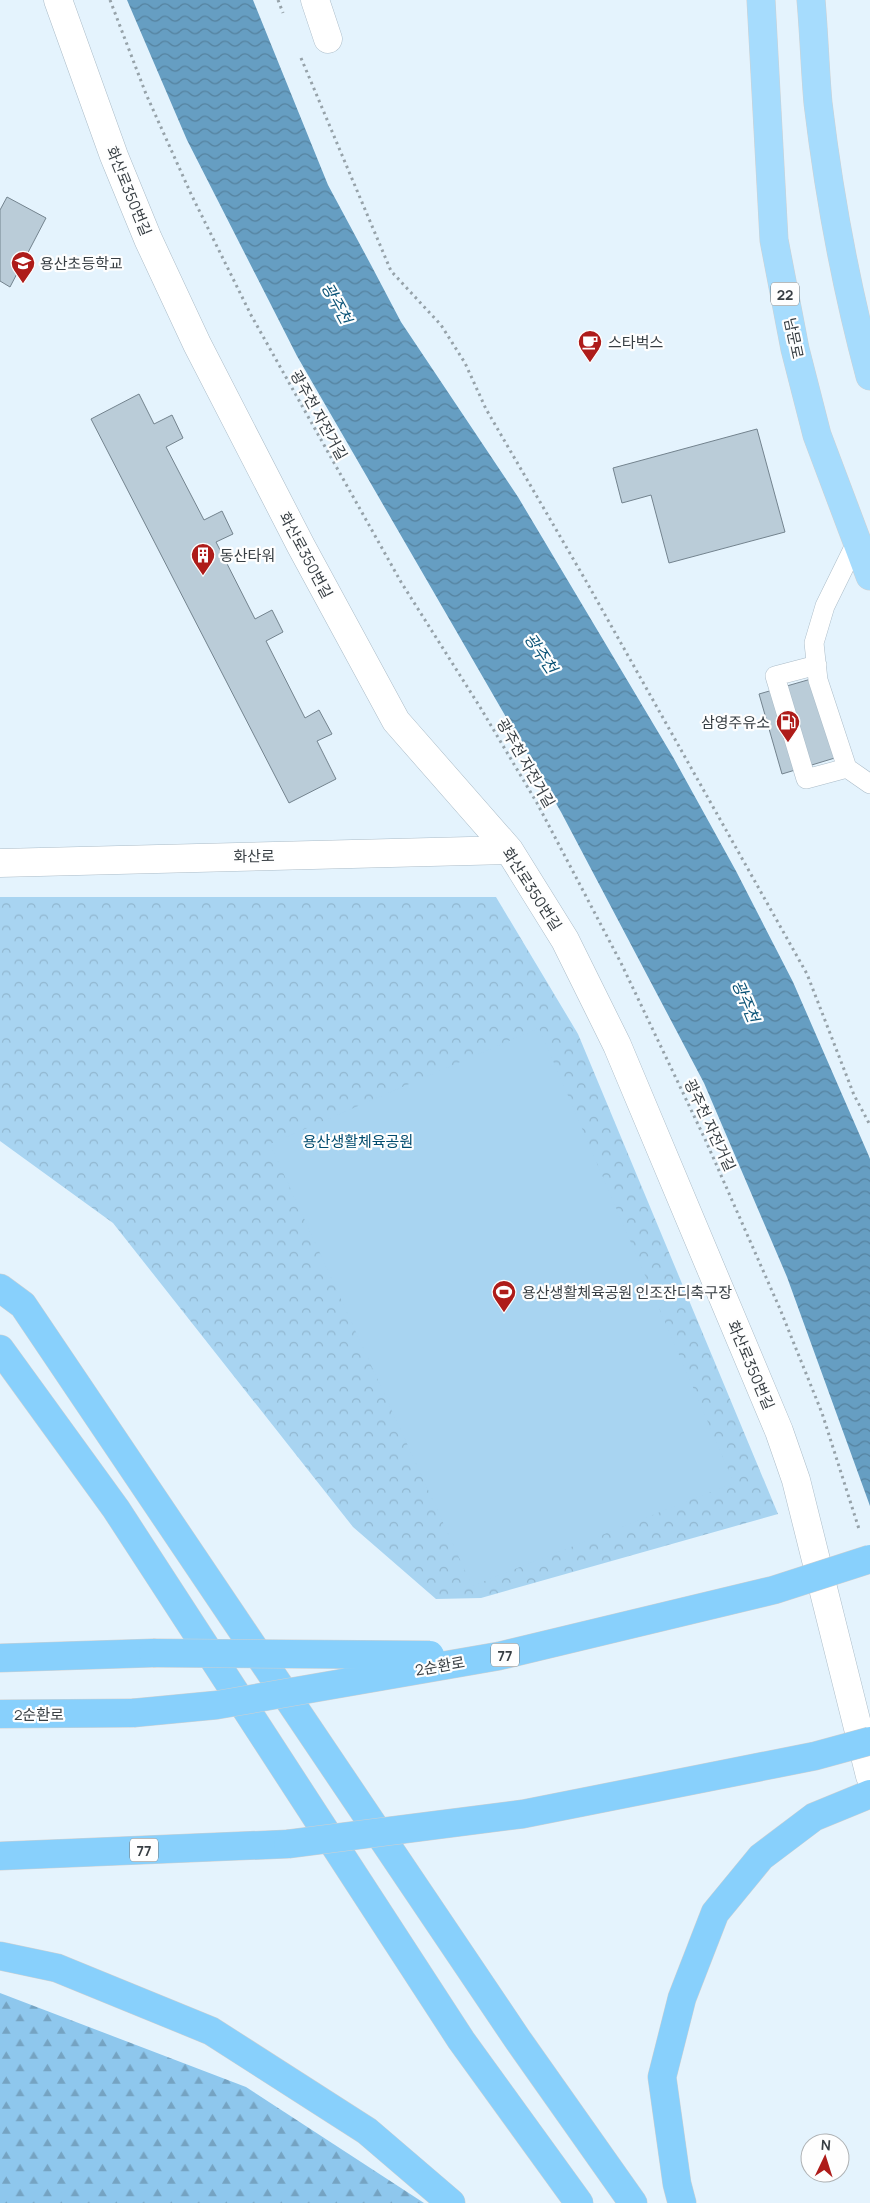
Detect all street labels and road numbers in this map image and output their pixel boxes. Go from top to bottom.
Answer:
street label: 화산로350번길 [101,143,157,239]
road number: 22 [771,282,799,306]
street label: 남문로 [779,316,809,360]
street label: 광주천 자전거길 [286,366,352,464]
street label: 화산로350번길 [274,508,338,602]
street label: 광주천 자전거길 [492,715,560,811]
street label: 화산로350번길 [497,843,567,935]
street label: 화산로 [233,845,275,867]
street label: 광주천 자전거길 [679,1075,741,1175]
street label: 화산로350번길 [723,1317,779,1413]
road number: 77 [491,1644,519,1666]
street label: 2순환로 [414,1651,466,1681]
street label: 2순환로 [14,1704,64,1725]
road number: 77 [130,1838,158,1862]

